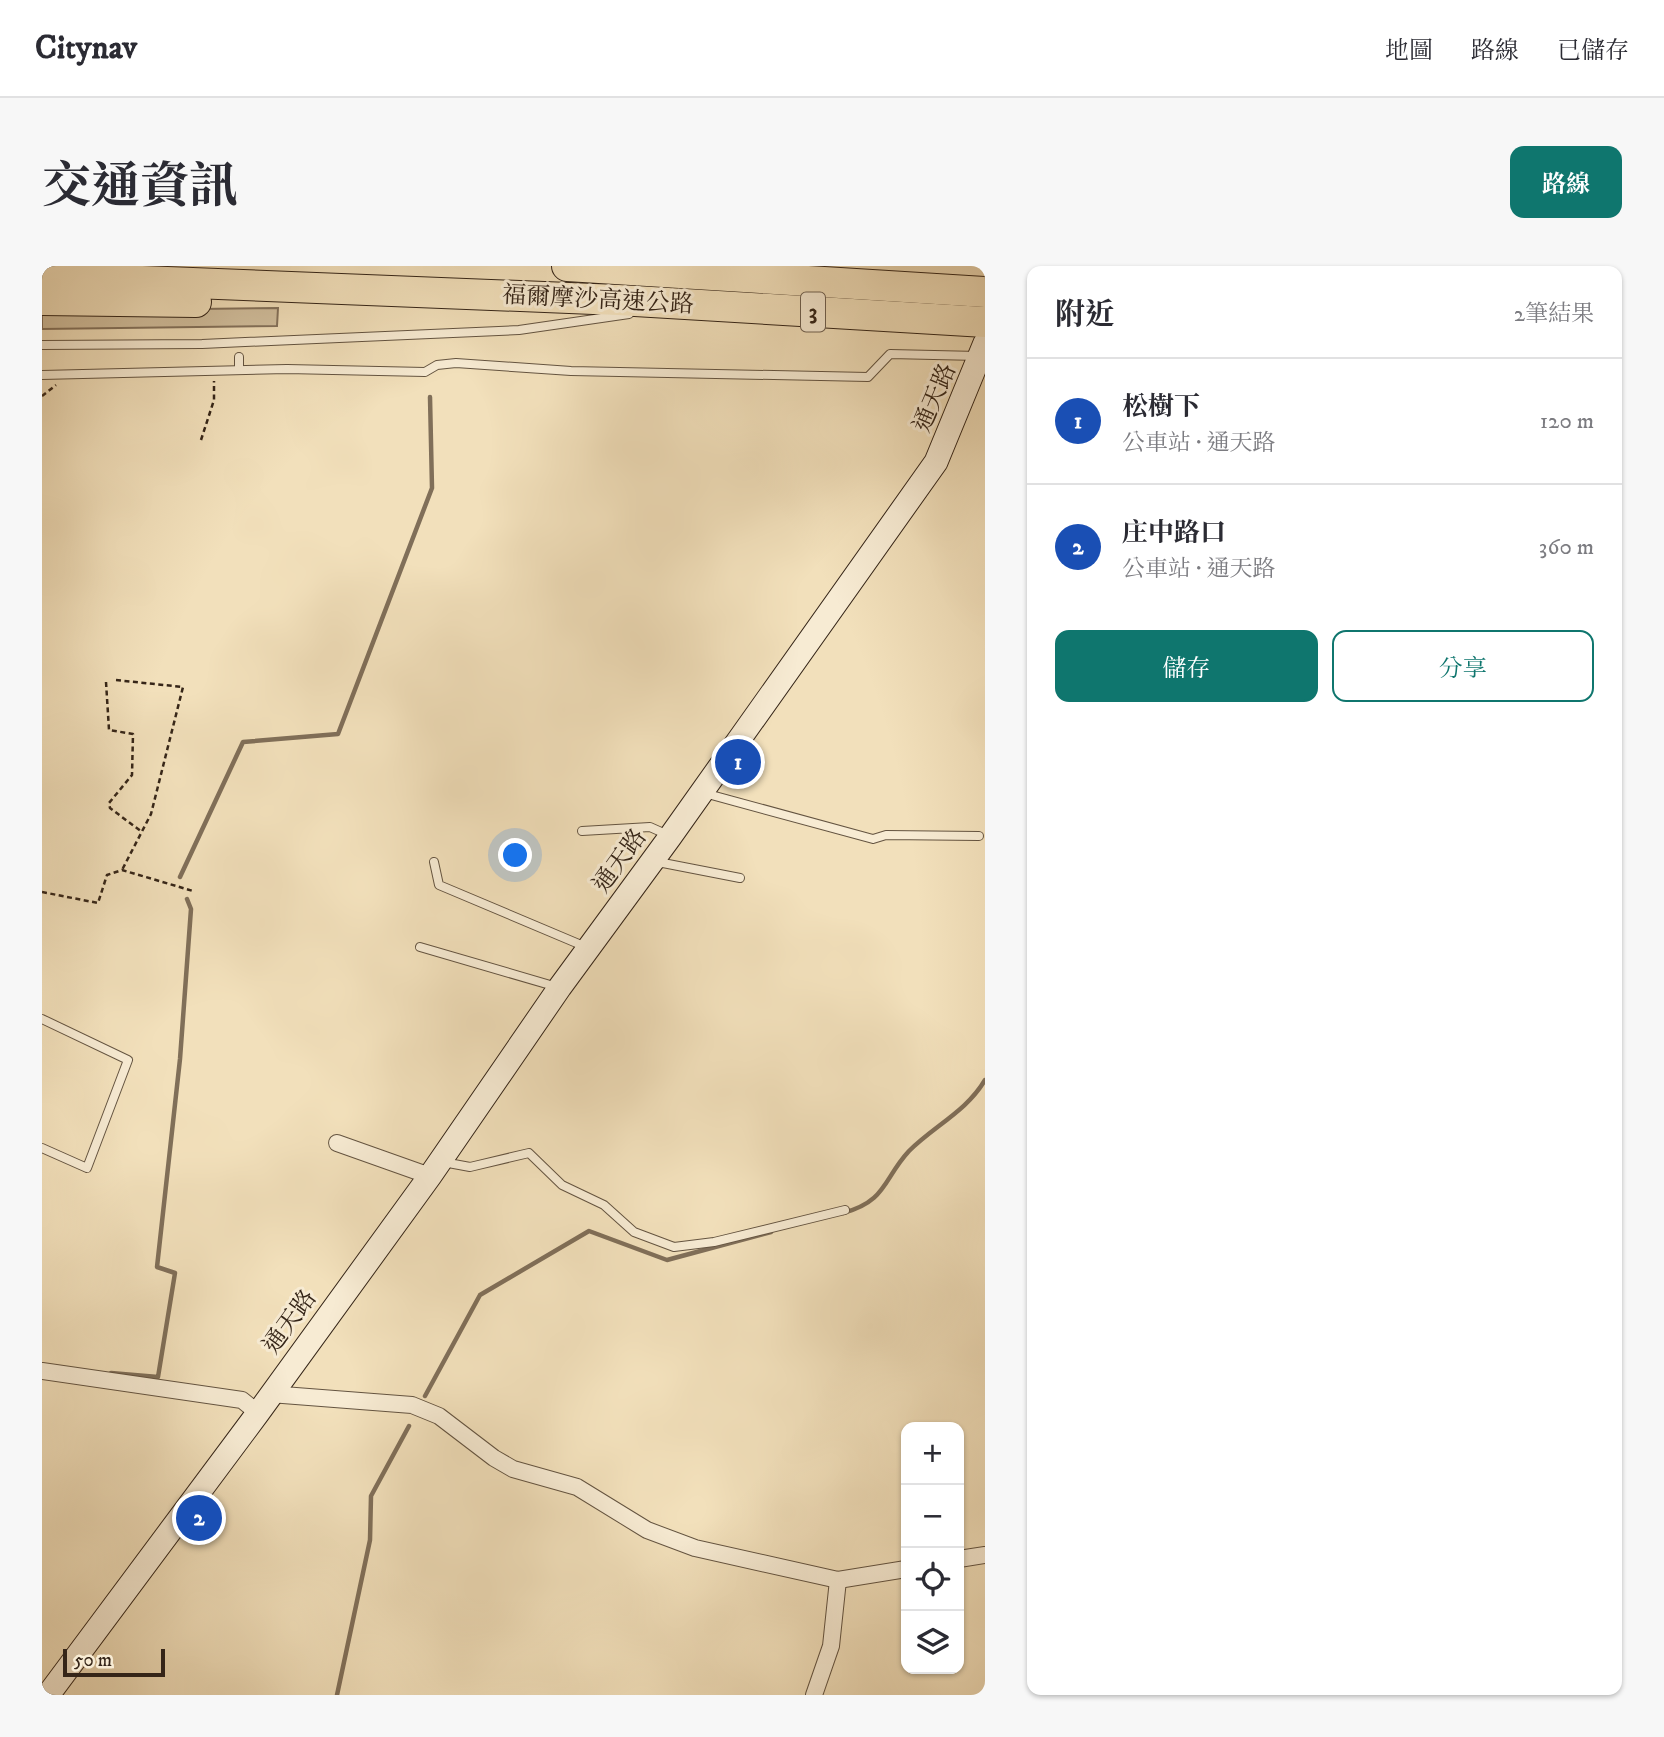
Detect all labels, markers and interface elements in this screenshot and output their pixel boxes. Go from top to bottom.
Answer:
text: Citynav [35,28,137,69]
text: 地圖 [1385,36,1433,66]
text: 路線 [1471,36,1519,66]
text: 已儲存 [1557,36,1629,66]
button: 路線 [1510,146,1622,218]
text: 交通資訊 [42,157,238,219]
street label: 福爾摩沙高速公路 [501,280,695,320]
road number: 3 [801,292,825,332]
text: 附近 [1055,297,1115,334]
text: 2筆結果 [1514,300,1594,329]
street label: 通天路 [907,359,963,437]
text: 松樹下 [1122,391,1200,424]
text: 1 [1074,407,1082,436]
text: 120 m [1540,407,1594,436]
text: 公車站 · 通天路 [1122,429,1275,458]
text: 庄中路口 [1122,517,1226,550]
text: 2 [1072,533,1084,562]
text: 360 m [1539,533,1594,562]
text: 公車站 · 通天路 [1122,555,1275,584]
button: 儲存 [1055,630,1318,702]
button: 分享 [1332,630,1594,702]
pin: 1 [715,736,761,788]
street label: 通天路 [587,823,653,899]
your location [498,838,532,872]
street label: 通天路 [257,1284,323,1360]
map controls [901,1422,964,1674]
button: + [901,1422,964,1485]
button: − [901,1485,964,1548]
pin: 2 [176,1492,222,1544]
button: locate [901,1548,964,1611]
button: layers [901,1611,964,1674]
scale bar [63,1646,164,1678]
text: 50 m [74,1649,112,1672]

